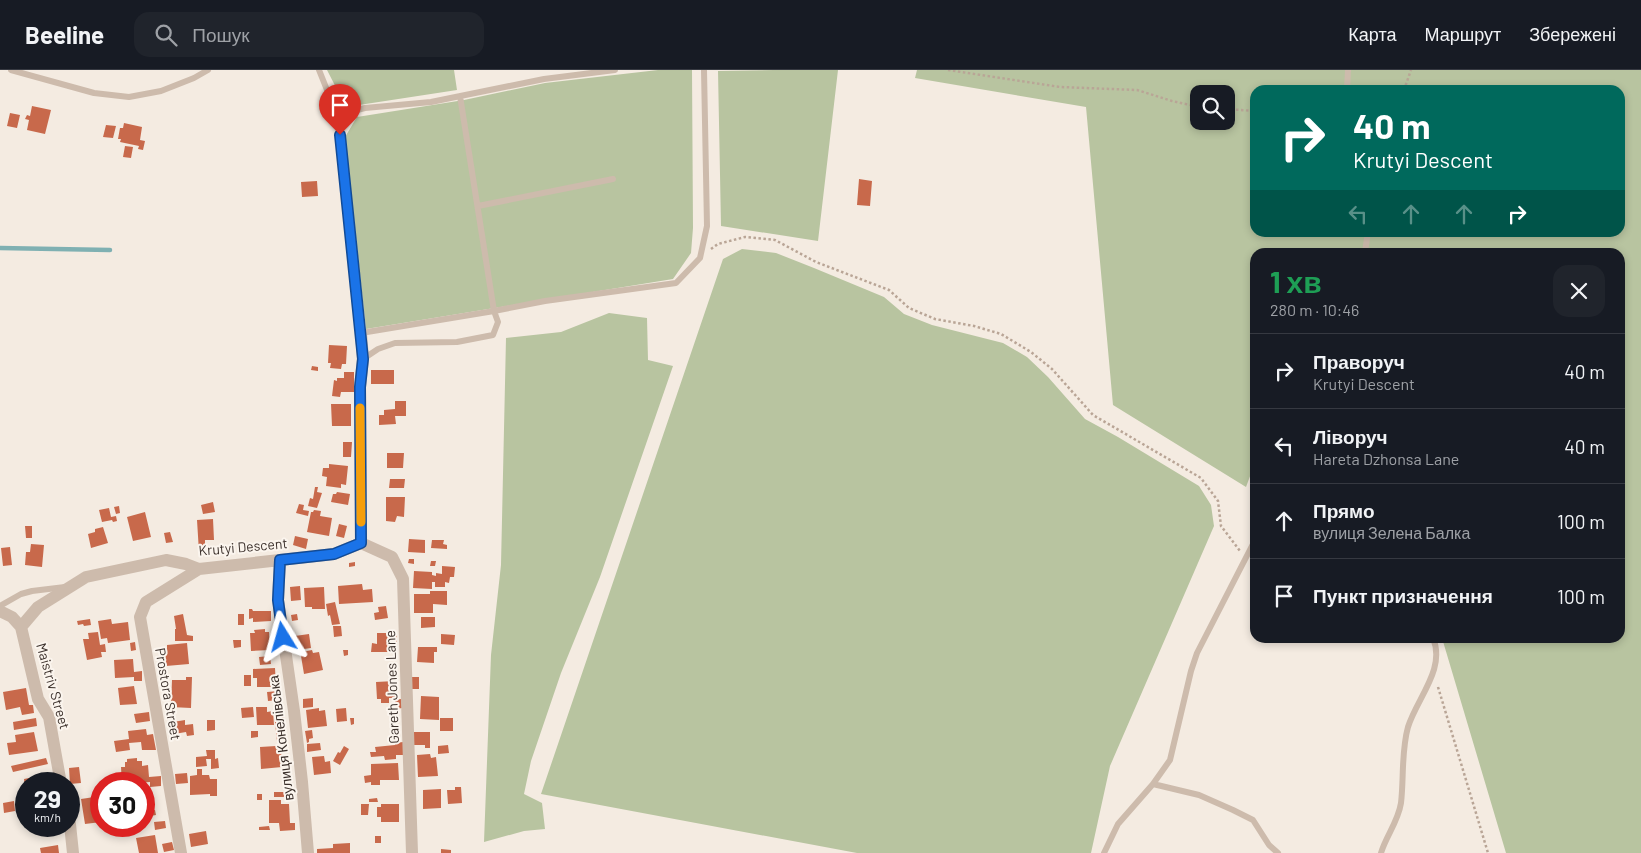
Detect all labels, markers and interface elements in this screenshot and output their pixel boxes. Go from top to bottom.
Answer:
search box [134,12,484,57]
text: Beeline [25,20,104,49]
icon: search [152,21,180,49]
text: Пошук [192,23,250,46]
text: Карта [1348,23,1396,45]
text: Маршрут [1424,23,1501,45]
text: Збережені [1529,23,1616,45]
pin [319,84,361,135]
map controls [1190,85,1235,130]
button: search [1190,85,1235,130]
icon: arrive [326,91,354,119]
text: 40 m [1353,104,1430,146]
icon: right [1270,105,1335,170]
text: Krutyi Descent [1353,146,1493,172]
icon: left [1344,200,1372,228]
icon: ahead [1397,200,1425,228]
icon: ahead [1450,200,1478,228]
icon: right [1503,200,1531,228]
text: 1 хв [1270,263,1322,299]
button: close [1553,265,1605,317]
text: 280 m · 10:46 [1270,300,1359,319]
text: Праворуч [1313,350,1405,373]
icon: right [1270,357,1298,385]
text: 40 m [1564,360,1605,383]
text: Krutyi Descent [1313,374,1415,393]
text: Ліворуч [1313,425,1388,448]
icon: left [1270,432,1298,460]
text: 40 m [1564,435,1605,458]
text: Hareta Dzhonsa Lane [1313,449,1459,468]
text: Прямо [1313,499,1375,522]
icon: ahead [1270,507,1298,535]
text: 100 m [1557,510,1605,533]
text: вулиця Зелена Балка [1313,523,1470,542]
street label: Krutyi Descent [198,534,288,559]
icon: arrive [1270,582,1298,610]
text: Пункт призначення [1313,584,1493,607]
text: 100 m [1557,585,1605,608]
position arrow [256,610,308,662]
street label: Gareth Jones Lane [381,630,402,744]
street label: Maistriv Street [33,641,74,731]
street label: Prostora Street [152,646,185,741]
street label: вулиця Конелівська [264,674,297,802]
speed limit sign: 30 [90,772,155,837]
text: 29 [34,783,61,813]
text: km/h [34,810,61,824]

